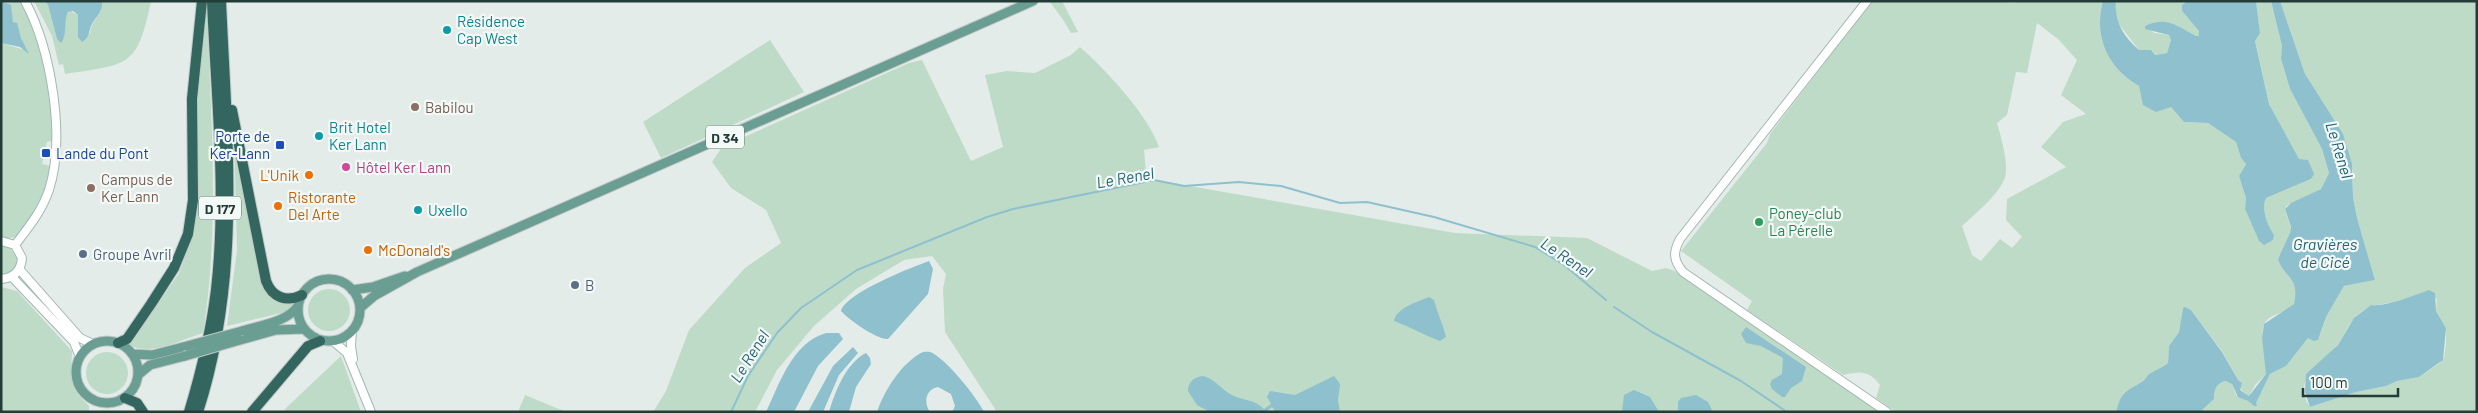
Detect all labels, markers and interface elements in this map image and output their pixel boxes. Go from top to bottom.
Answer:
place label: Résidence Cap West [457,12,525,47]
marker: Résidence Cap West [441,24,453,36]
place label: Babilou [425,98,474,116]
marker: Babilou [409,101,421,113]
place label: Brit Hotel Ker Lann [329,118,391,153]
water label: Le Renel [2322,119,2358,181]
road number: D 34 [706,125,744,148]
place label: Porte de Ker-Lann [209,127,270,162]
marker: Brit Hotel Ker Lann [313,130,325,142]
marker: Porte de Ker-Lann [274,139,286,151]
place label: Lande du Pont [56,144,149,162]
marker: Lande du Pont [40,147,52,159]
place label: Hôtel Ker Lann [356,158,451,176]
marker: Hôtel Ker Lann [340,161,352,173]
water label: Le Renel [1095,163,1156,191]
place label: L'Unik [260,166,299,184]
marker: L'Unik [303,169,315,181]
place label: Campus de Ker Lann [101,170,173,205]
marker: Campus de Ker Lann [85,182,97,194]
place label: Ristorante Del Arte [288,188,356,223]
road number: D 177 [199,197,241,220]
marker: Ristorante Del Arte [272,200,284,212]
place label: Uxello [428,201,468,219]
marker: Uxello [412,204,424,216]
place label: Poney-club La Pérelle [1769,204,1842,239]
marker: Poney-club La Pérelle [1753,216,1765,228]
water label: Le Renel [1538,233,1597,281]
water label: Gravières de Cicé [2293,234,2358,271]
place label: McDonald's [378,241,450,259]
marker: McDonald's [362,244,374,256]
place label: Groupe Avril [93,245,172,263]
marker: Groupe Avril [77,248,89,260]
place label: B [585,276,594,294]
marker: B [569,279,581,291]
water label: Le Renel [726,326,773,386]
scale bar [2303,366,2398,398]
text: 100 m [2310,373,2348,391]

